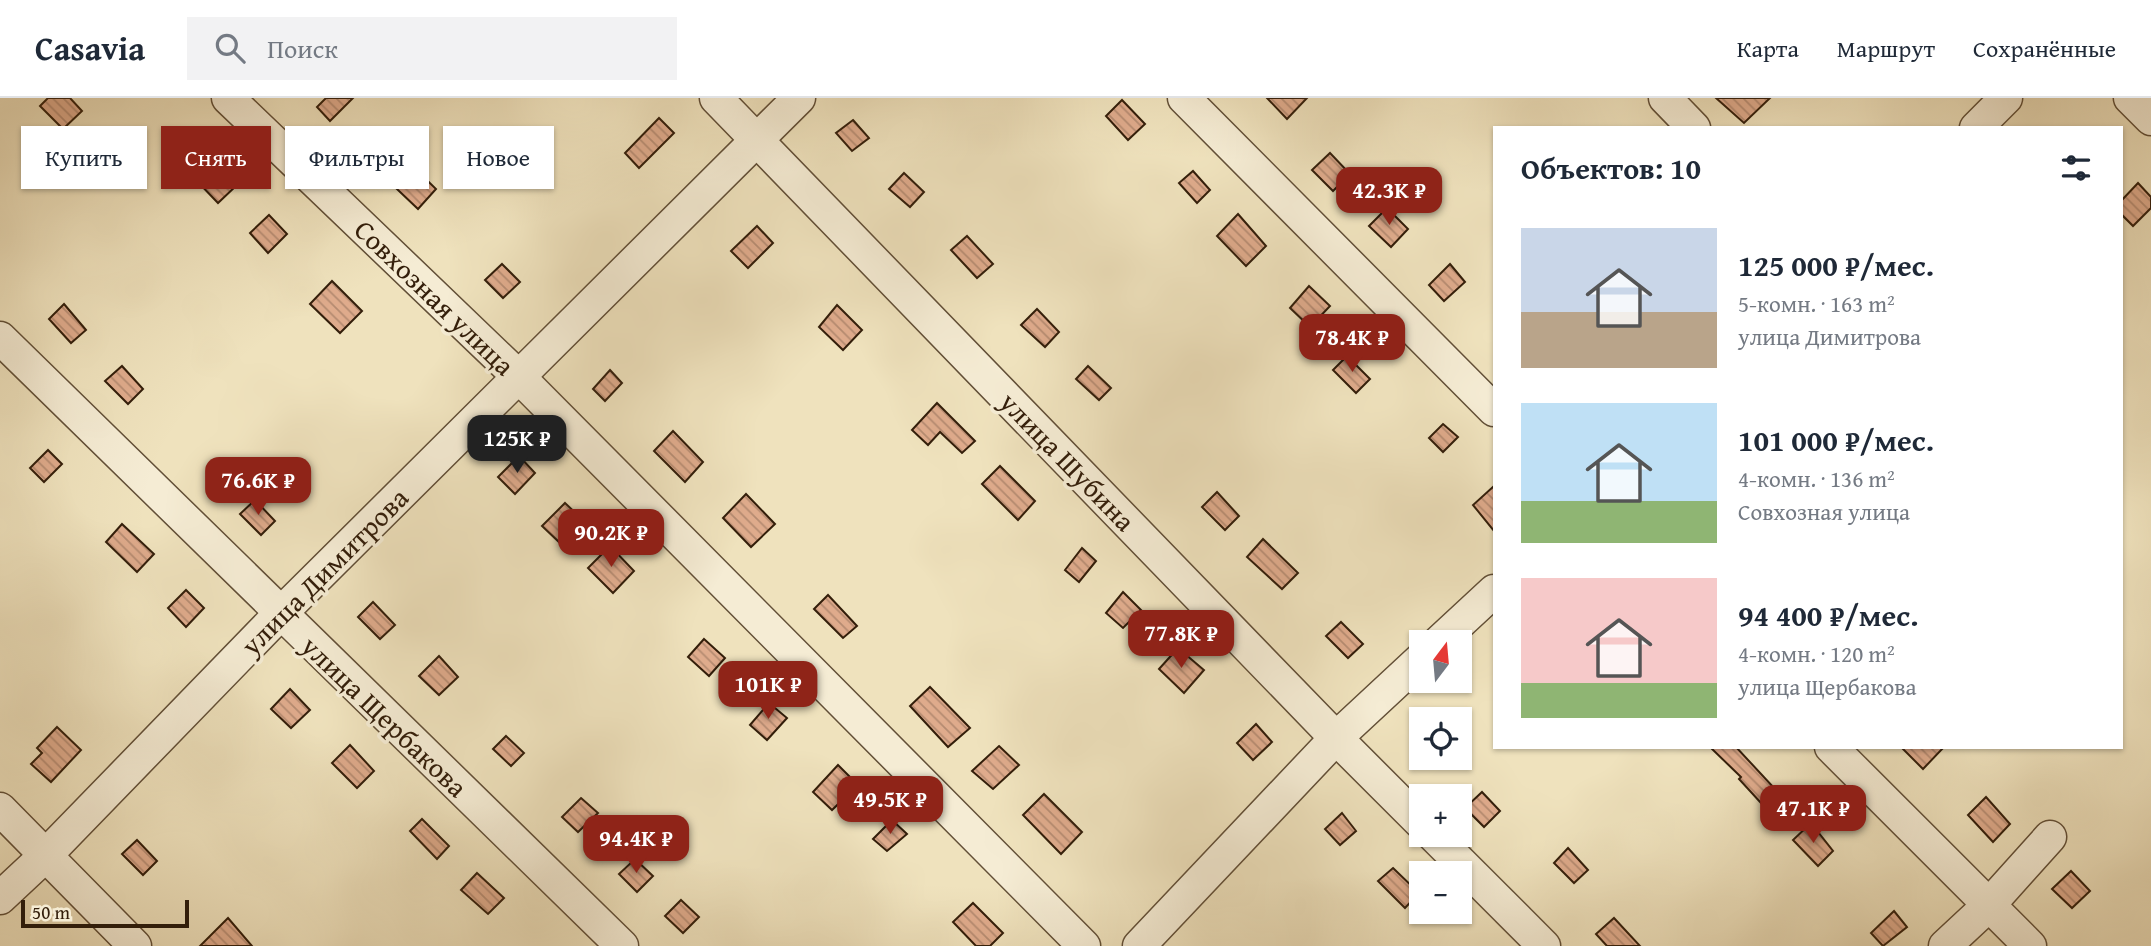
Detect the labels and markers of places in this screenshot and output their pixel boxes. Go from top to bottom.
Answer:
pin: 42.3K ₽ [1324,167,1454,227]
pin: 78.4K ₽ [1287,314,1417,374]
pin: 125K ₽ [460,416,574,475]
pin: 76.6K ₽ [193,458,323,517]
pin: 90.2K ₽ [546,510,676,569]
pin: 77.8K ₽ [1116,610,1246,670]
pin: 101K ₽ [711,662,825,721]
pin: 49.5K ₽ [825,776,955,836]
pin: 47.1K ₽ [1748,786,1878,845]
pin: 94.4K ₽ [571,816,701,875]

